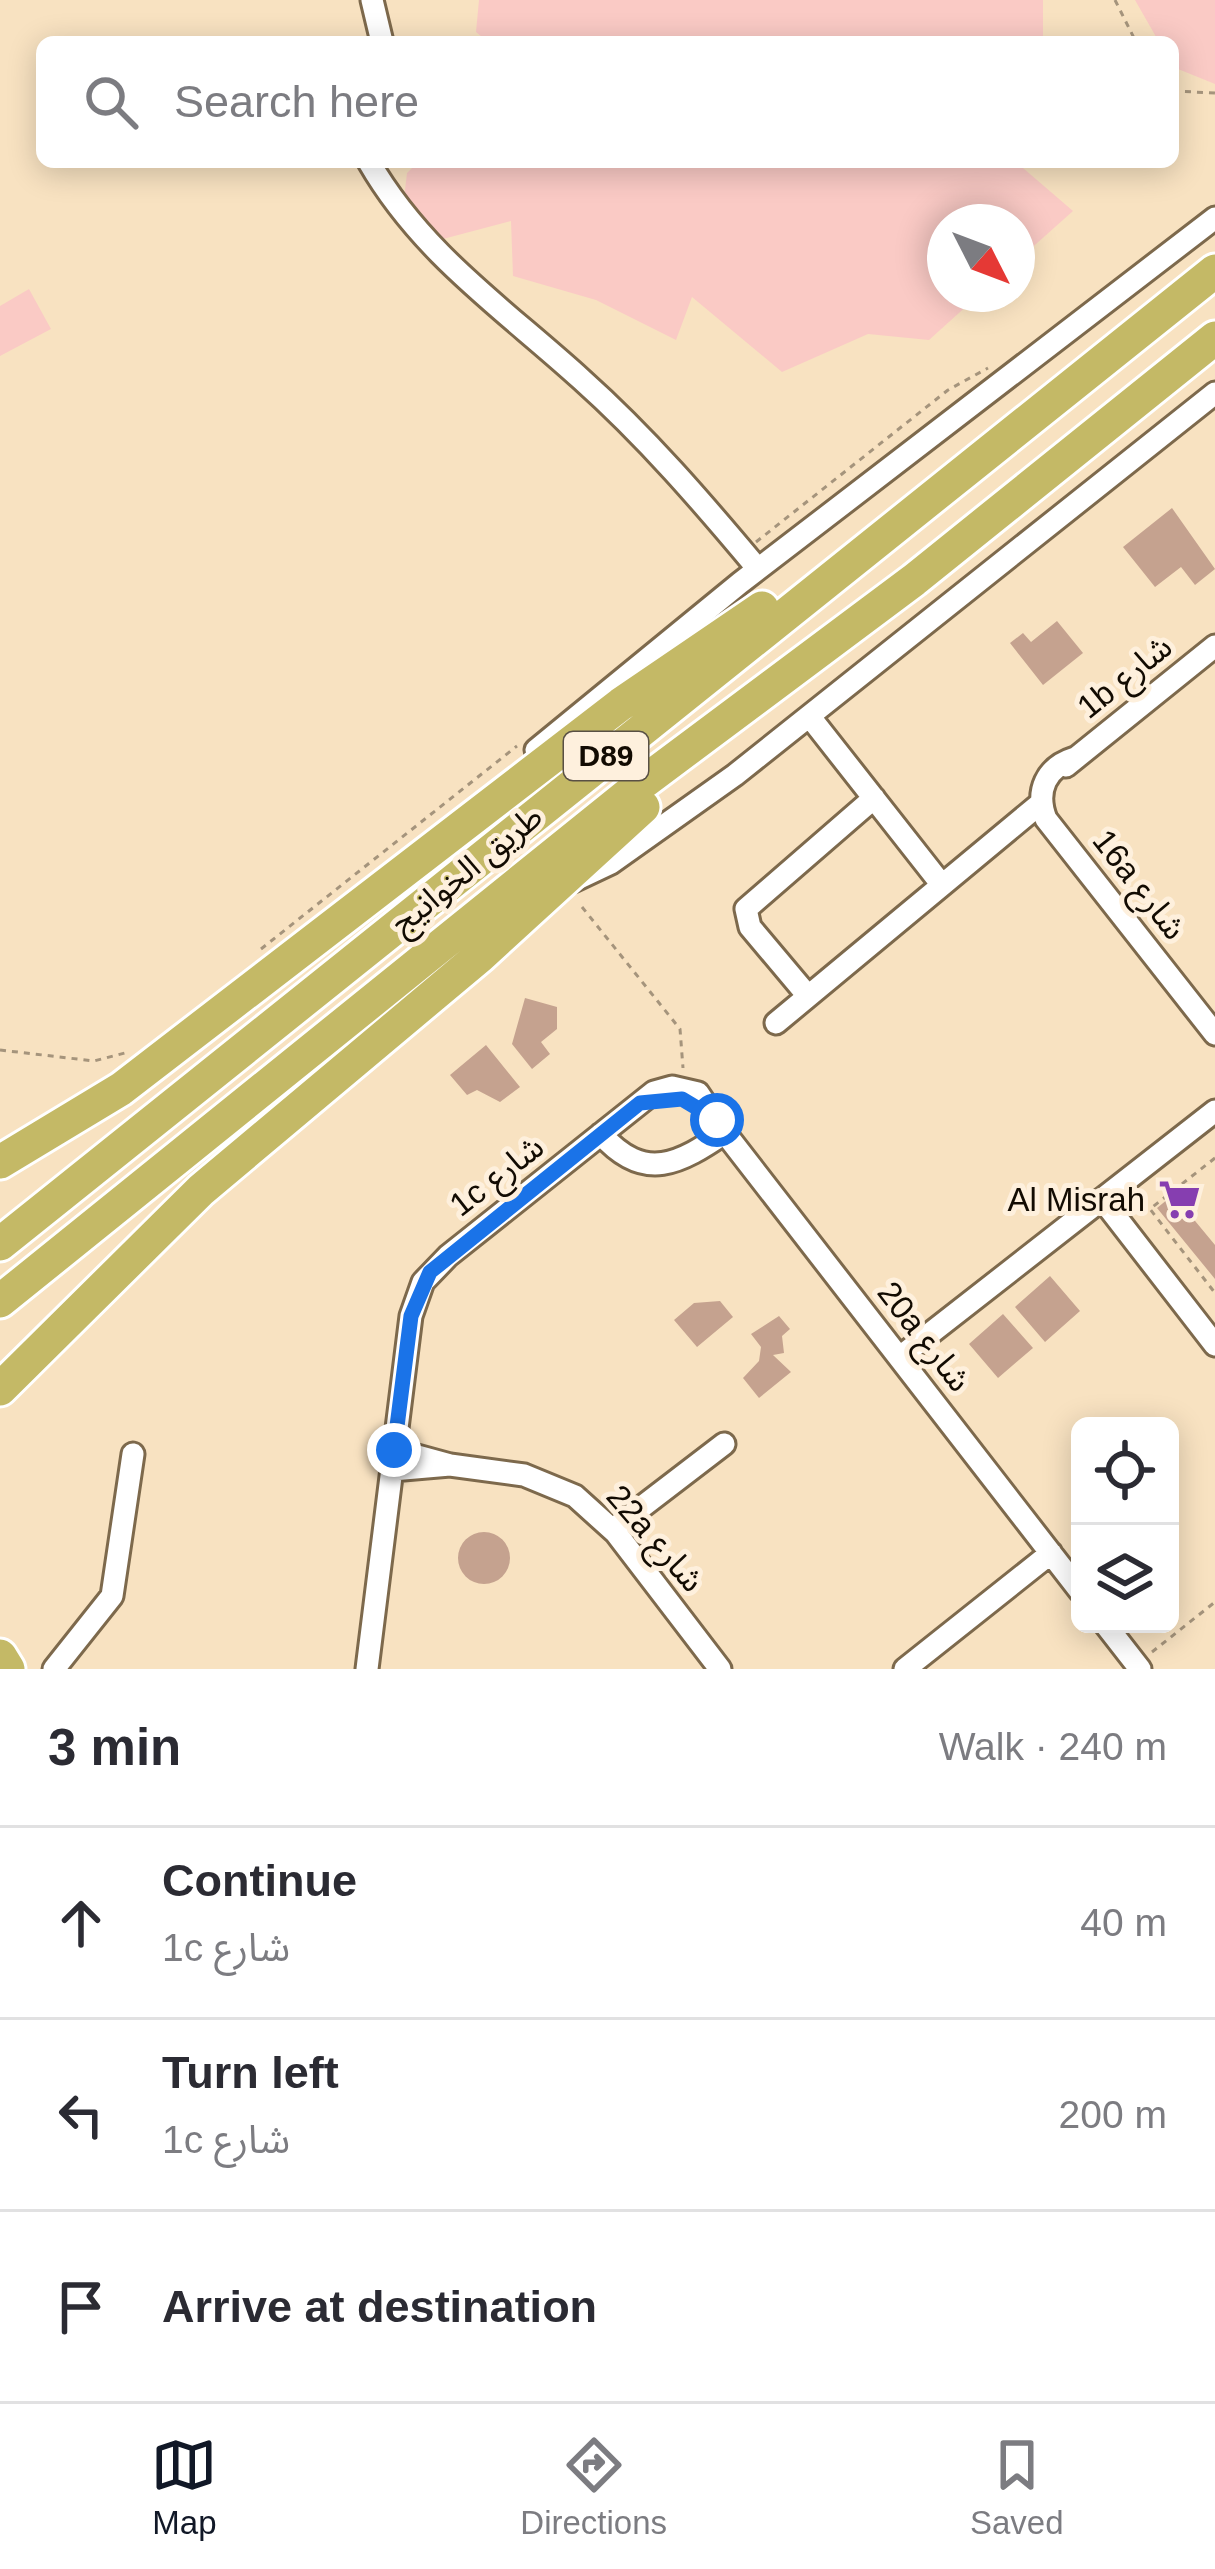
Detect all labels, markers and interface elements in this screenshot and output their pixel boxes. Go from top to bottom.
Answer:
search box [36,36,1179,168]
icon: search [78,69,144,135]
text: Search here [174,76,419,127]
north arrow [927,204,1035,312]
street label: 1b شارع [1070,627,1183,730]
road number: D89 [564,732,648,780]
street label: طريق الخوانيج [383,797,553,946]
street label: 16a شارع [1081,822,1194,950]
route start [690,1093,744,1147]
street label: 1c شارع [442,1127,554,1228]
supermarket icon: Al Misrah [1156,1176,1202,1222]
place label: Al Misrah [1007,1181,1145,1218]
street label: 20a شارع [866,1274,979,1402]
map controls [1071,1417,1179,1633]
button: locate [1071,1417,1179,1525]
route end [367,1423,421,1477]
street label: 22a شارع [595,1478,712,1603]
button: layers [1071,1525,1179,1633]
text: 3 min [48,1719,181,1776]
text: Walk · 240 m [939,1725,1167,1768]
text: Continue [162,1855,357,1906]
icon: ahead [48,1890,114,1956]
text: 40 m [1080,1901,1167,1944]
text: 1c شارع [162,1926,290,1969]
text: Turn left [162,2047,339,2098]
icon: left [48,2082,114,2148]
text: 200 m [1059,2093,1167,2136]
text: 1c شارع [162,2118,290,2161]
icon: arrive [48,2274,114,2340]
text: Arrive at destination [162,2281,597,2332]
tab: Map [151,2432,217,2542]
tab: Directions [520,2432,667,2542]
tab: Saved [970,2432,1064,2542]

